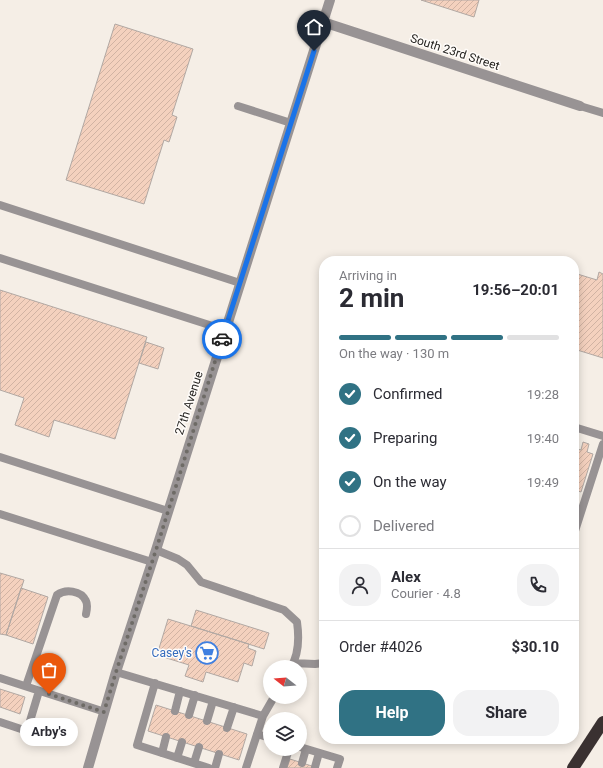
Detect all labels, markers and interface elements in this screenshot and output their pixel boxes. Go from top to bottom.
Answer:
pin [297,10,331,51]
icon: home [303,16,325,38]
street label: South 23rd Street [409,31,501,73]
text: Arriving in [339,268,397,283]
text: 19:56–20:01 [472,281,559,299]
text: 2 min [339,283,404,313]
courier [202,319,242,359]
icon: car [211,328,233,350]
text: On the way · 130 m [339,346,449,361]
street label: 27th Avenue [172,369,206,437]
icon: check [339,383,361,405]
text: Confirmed [373,385,443,403]
text: 19:28 [527,387,559,402]
icon: check [339,427,361,449]
text: Preparing [373,429,437,447]
text: 19:40 [527,431,559,446]
icon: check [339,471,361,493]
text: On the way [373,473,447,491]
text: 19:49 [527,475,559,490]
text: Delivered [373,517,435,535]
button: person [339,564,381,606]
button: phone [517,564,559,606]
text: Alex [391,568,421,586]
text: Courier · 4.8 [391,586,461,601]
text: Order #4026 [339,638,422,656]
text: $30.10 [512,638,559,656]
supermarket icon: Casey's [194,640,220,666]
place label: Casey's [152,646,192,660]
pin [32,653,66,694]
icon: bag [38,659,60,681]
north arrow [263,660,307,704]
map controls [263,660,307,756]
button: Help [339,690,445,736]
button: Share [453,690,559,736]
button: layers [263,712,307,756]
callout: Arby's [20,718,78,746]
text: Arby's [31,724,67,739]

